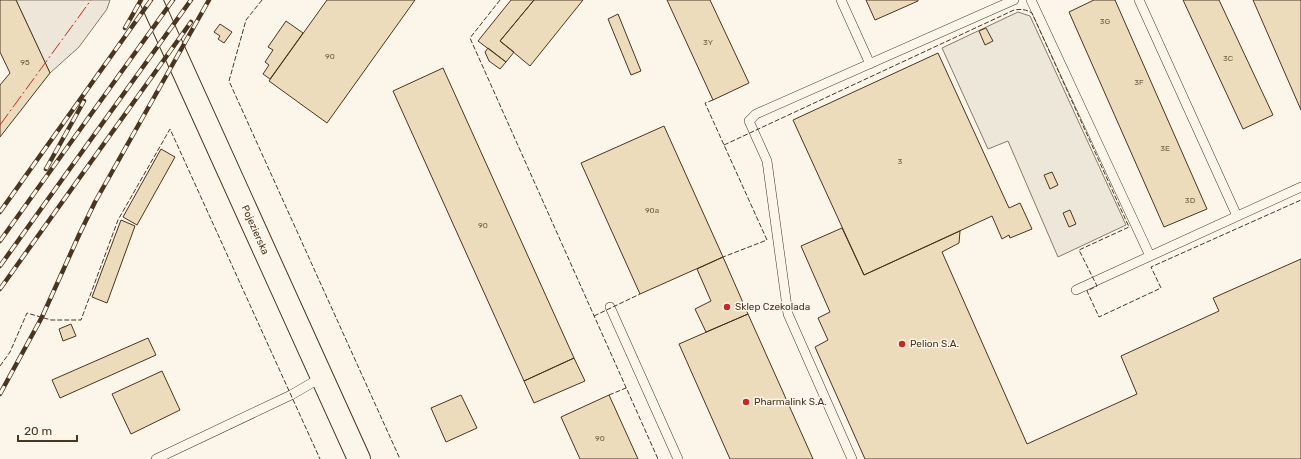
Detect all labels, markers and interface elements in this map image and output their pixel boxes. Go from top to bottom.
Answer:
house number: 3G [1100,17,1110,26]
house number: 3Y [703,38,713,47]
house number: 90 [325,52,335,61]
house number: 3C [1223,54,1233,63]
house number: 95 [20,58,30,67]
house number: 3F [1134,78,1144,87]
house number: 3E [1160,144,1170,153]
house number: 3 [898,157,903,166]
house number: 3D [1185,196,1196,205]
street label: Pojezierska [239,203,271,257]
house number: 90a [645,206,659,215]
house number: 90 [478,221,488,230]
place label: Sklep Czekolada [735,301,810,313]
marker: Sklep Czekolada [722,302,732,312]
place label: Pelion S.A. [910,338,959,350]
marker: Pelion S.A. [897,339,907,349]
place label: Pharmalink S.A. [754,396,827,408]
marker: Pharmalink S.A. [741,397,751,407]
scale bar [18,417,77,443]
text: 20 m [24,424,52,438]
house number: 90 [595,434,605,443]

